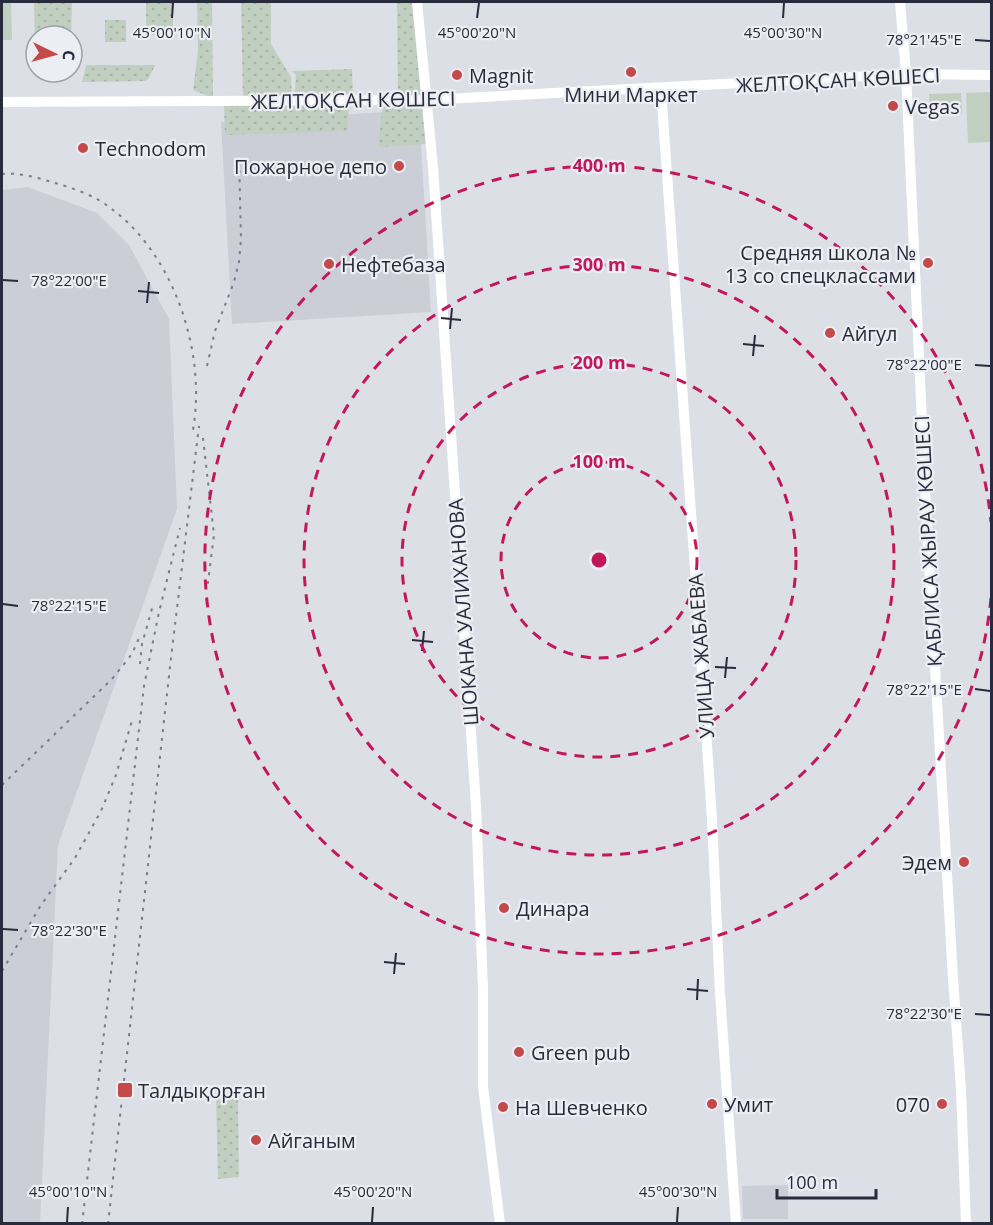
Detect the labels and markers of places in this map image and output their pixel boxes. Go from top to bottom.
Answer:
place label: Magnit [469,62,533,89]
marker: Мини Маркет [624,65,638,79]
marker: Magnit [450,68,464,82]
place label: Мини Маркет [564,81,698,108]
place label: Vegas [905,93,960,120]
marker: Vegas [886,99,900,113]
place label: Technodom [95,135,206,162]
marker: Technodom [76,141,90,155]
place label: Пожарное депо [234,153,387,180]
marker: Пожарное депо [392,159,406,173]
place label: Средняя школа № 13 со спецклассами [725,239,916,289]
place label: Нефтебаза [341,251,446,278]
marker: Средняя школа № 13 со спецклассами [921,256,935,270]
marker: Нефтебаза [322,257,336,271]
place label: Айгул [842,320,897,347]
marker: Айгул [823,326,837,340]
centre of rings [589,550,609,570]
place label: Эдем [902,849,952,876]
marker: Эдем [957,855,971,869]
place label: Динара [516,895,590,922]
marker: Динара [497,901,511,915]
place label: Green pub [531,1039,630,1066]
marker: Green pub [512,1045,526,1059]
place label: Талдықорған [138,1077,266,1104]
marker: Талдықорған [116,1081,134,1099]
place label: Умит [724,1091,773,1118]
place label: 070 [896,1091,930,1118]
place label: На Шевченко [515,1094,648,1121]
marker: Умит [705,1097,719,1111]
marker: 070 [935,1097,949,1111]
marker: На Шевченко [496,1100,510,1114]
place label: Айганым [268,1127,356,1154]
marker: Айганым [249,1133,263,1147]

